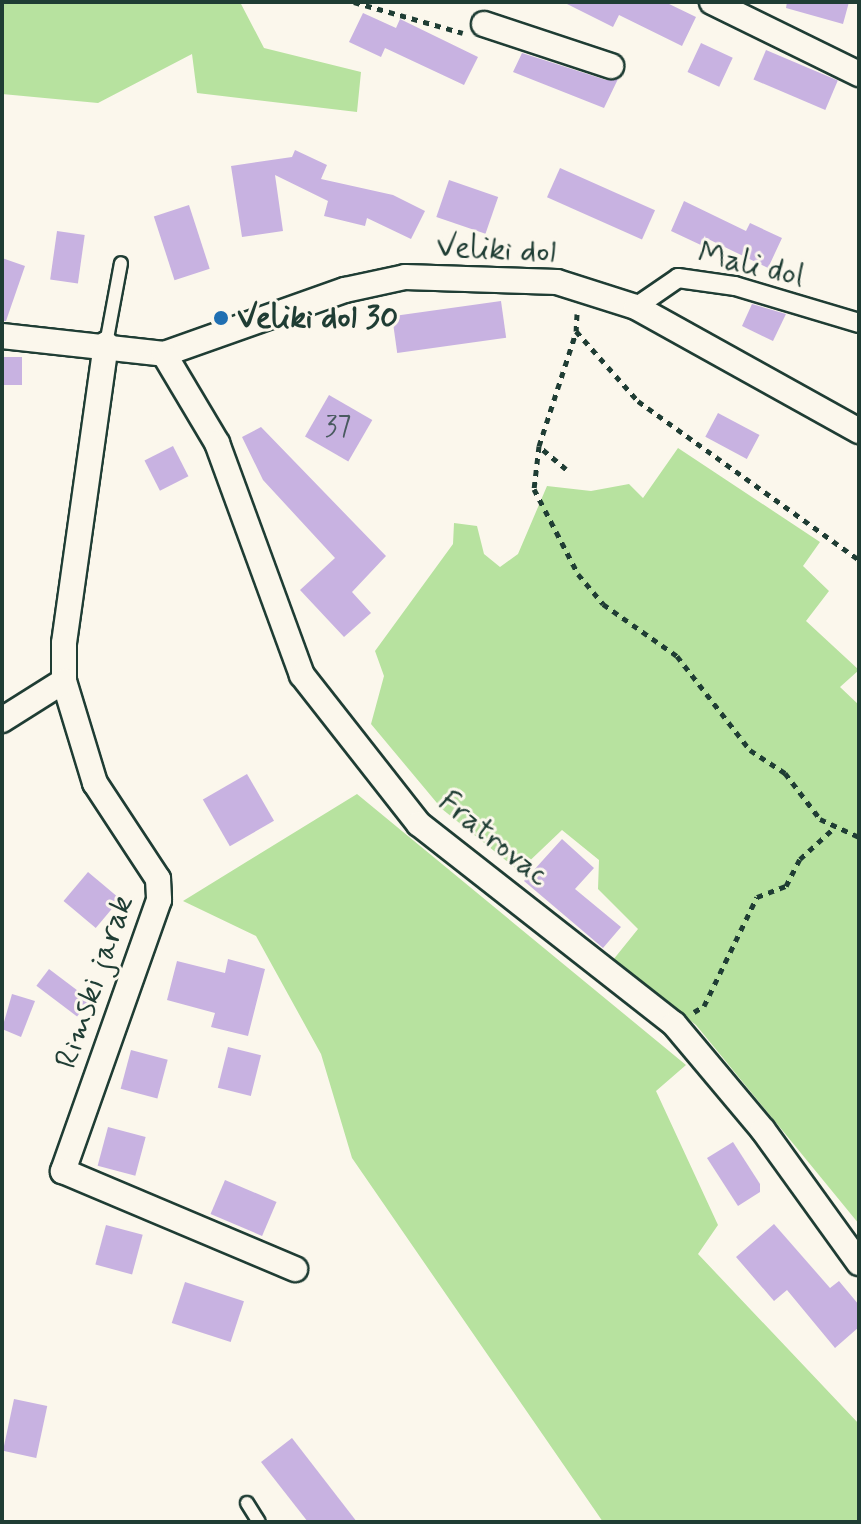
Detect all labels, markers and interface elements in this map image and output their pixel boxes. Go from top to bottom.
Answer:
street label: Veliki dol [435,228,557,272]
street label: Mali dol [694,234,808,296]
place label: Veliki dol 30 [237,299,399,337]
marker: Veliki dol 30 [212,309,230,327]
house number: 37 [325,411,351,445]
street label: Fratrovac [431,783,557,895]
street label: Rimski jarak [49,895,141,1069]

